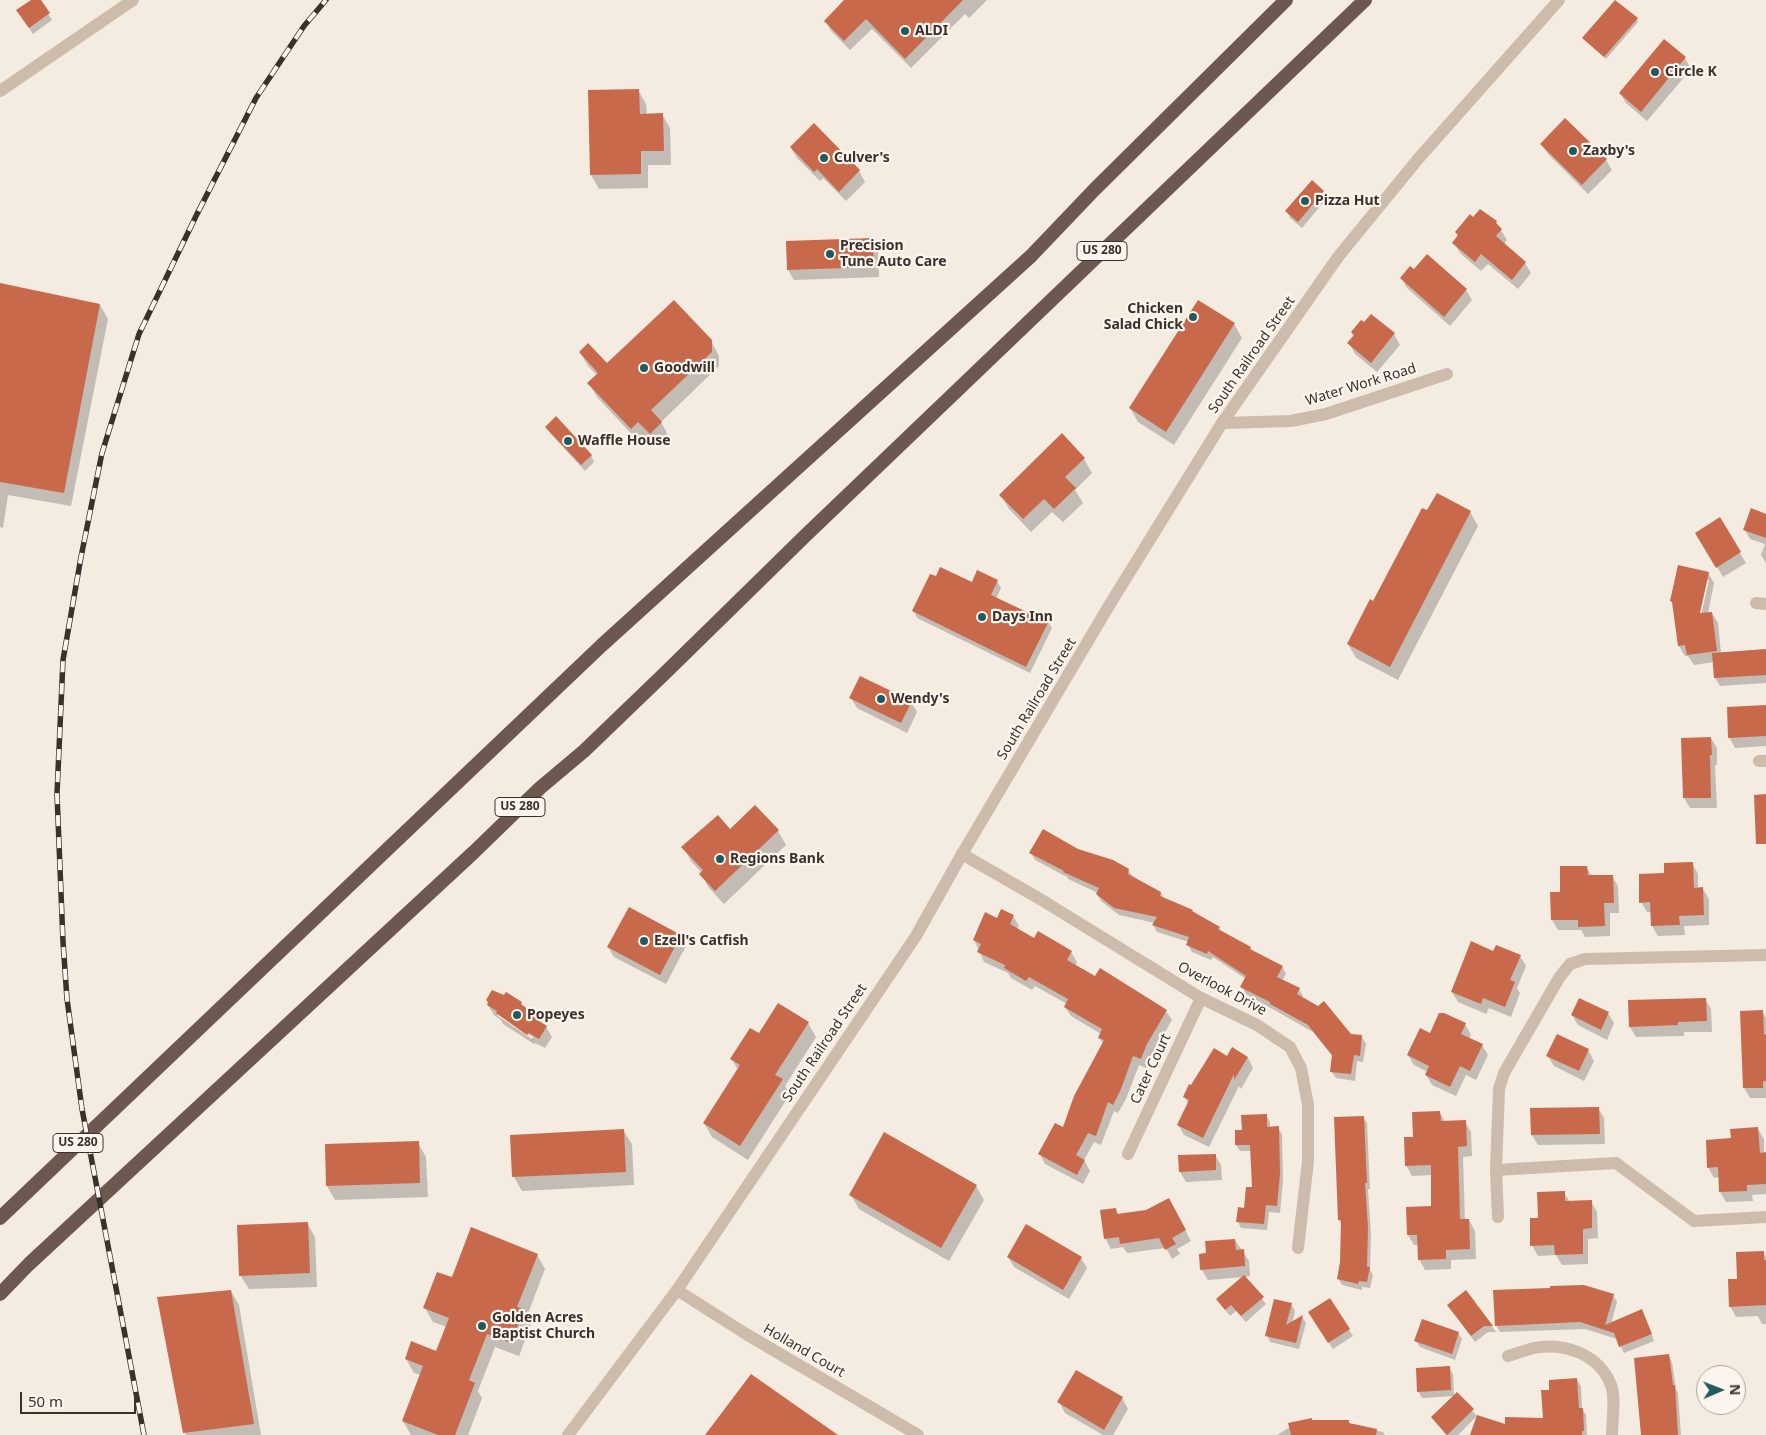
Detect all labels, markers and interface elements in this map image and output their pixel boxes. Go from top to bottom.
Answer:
place label: ALDI [915,23,948,39]
marker: ALDI [899,25,911,37]
place label: Circle K [1665,64,1717,80]
marker: Circle K [1649,66,1661,78]
place label: Zaxby's [1583,143,1635,159]
marker: Zaxby's [1567,145,1579,157]
place label: Culver's [834,150,890,166]
marker: Culver's [818,152,830,164]
place label: Pizza Hut [1315,193,1380,209]
marker: Pizza Hut [1299,195,1311,207]
place label: Precision Tune Auto Care [840,238,947,270]
road number: US 280 [1077,242,1127,260]
marker: Precision Tune Auto Care [824,248,836,260]
street label: South Railroad Street [1205,293,1299,417]
place label: Chicken Salad Chick [1104,301,1183,334]
marker: Chicken Salad Chick [1187,311,1199,323]
place label: Goodwill [654,360,715,376]
street label: Water Work Road [1304,360,1418,410]
marker: Goodwill [638,362,650,374]
place label: Waffle House [578,433,671,449]
marker: Waffle House [562,435,574,447]
place label: Days Inn [992,609,1053,625]
marker: Days Inn [976,611,988,623]
street label: South Railroad Street [994,635,1080,763]
place label: Wendy's [891,691,949,707]
marker: Wendy's [875,693,887,705]
road number: US 280 [495,798,545,816]
place label: Regions Bank [730,851,825,867]
marker: Regions Bank [714,853,726,865]
place label: Ezell's Catfish [654,933,749,949]
marker: Ezell's Catfish [638,935,650,947]
street label: Overlook Drive [1175,959,1269,1019]
street label: South Railroad Street [779,981,871,1105]
place label: Popeyes [527,1007,585,1023]
marker: Popeyes [511,1009,523,1021]
street label: Cater Court [1127,1031,1175,1107]
road number: US 280 [53,1134,103,1152]
place label: Golden Acres Baptist Church [492,1310,595,1342]
marker: Golden Acres Baptist Church [476,1320,488,1332]
street label: Holland Court [760,1321,848,1381]
north arrow [1696,1365,1746,1415]
scale bar [22,1382,139,1414]
text: N [1726,1384,1745,1396]
text: 50 m [28,1391,63,1411]

